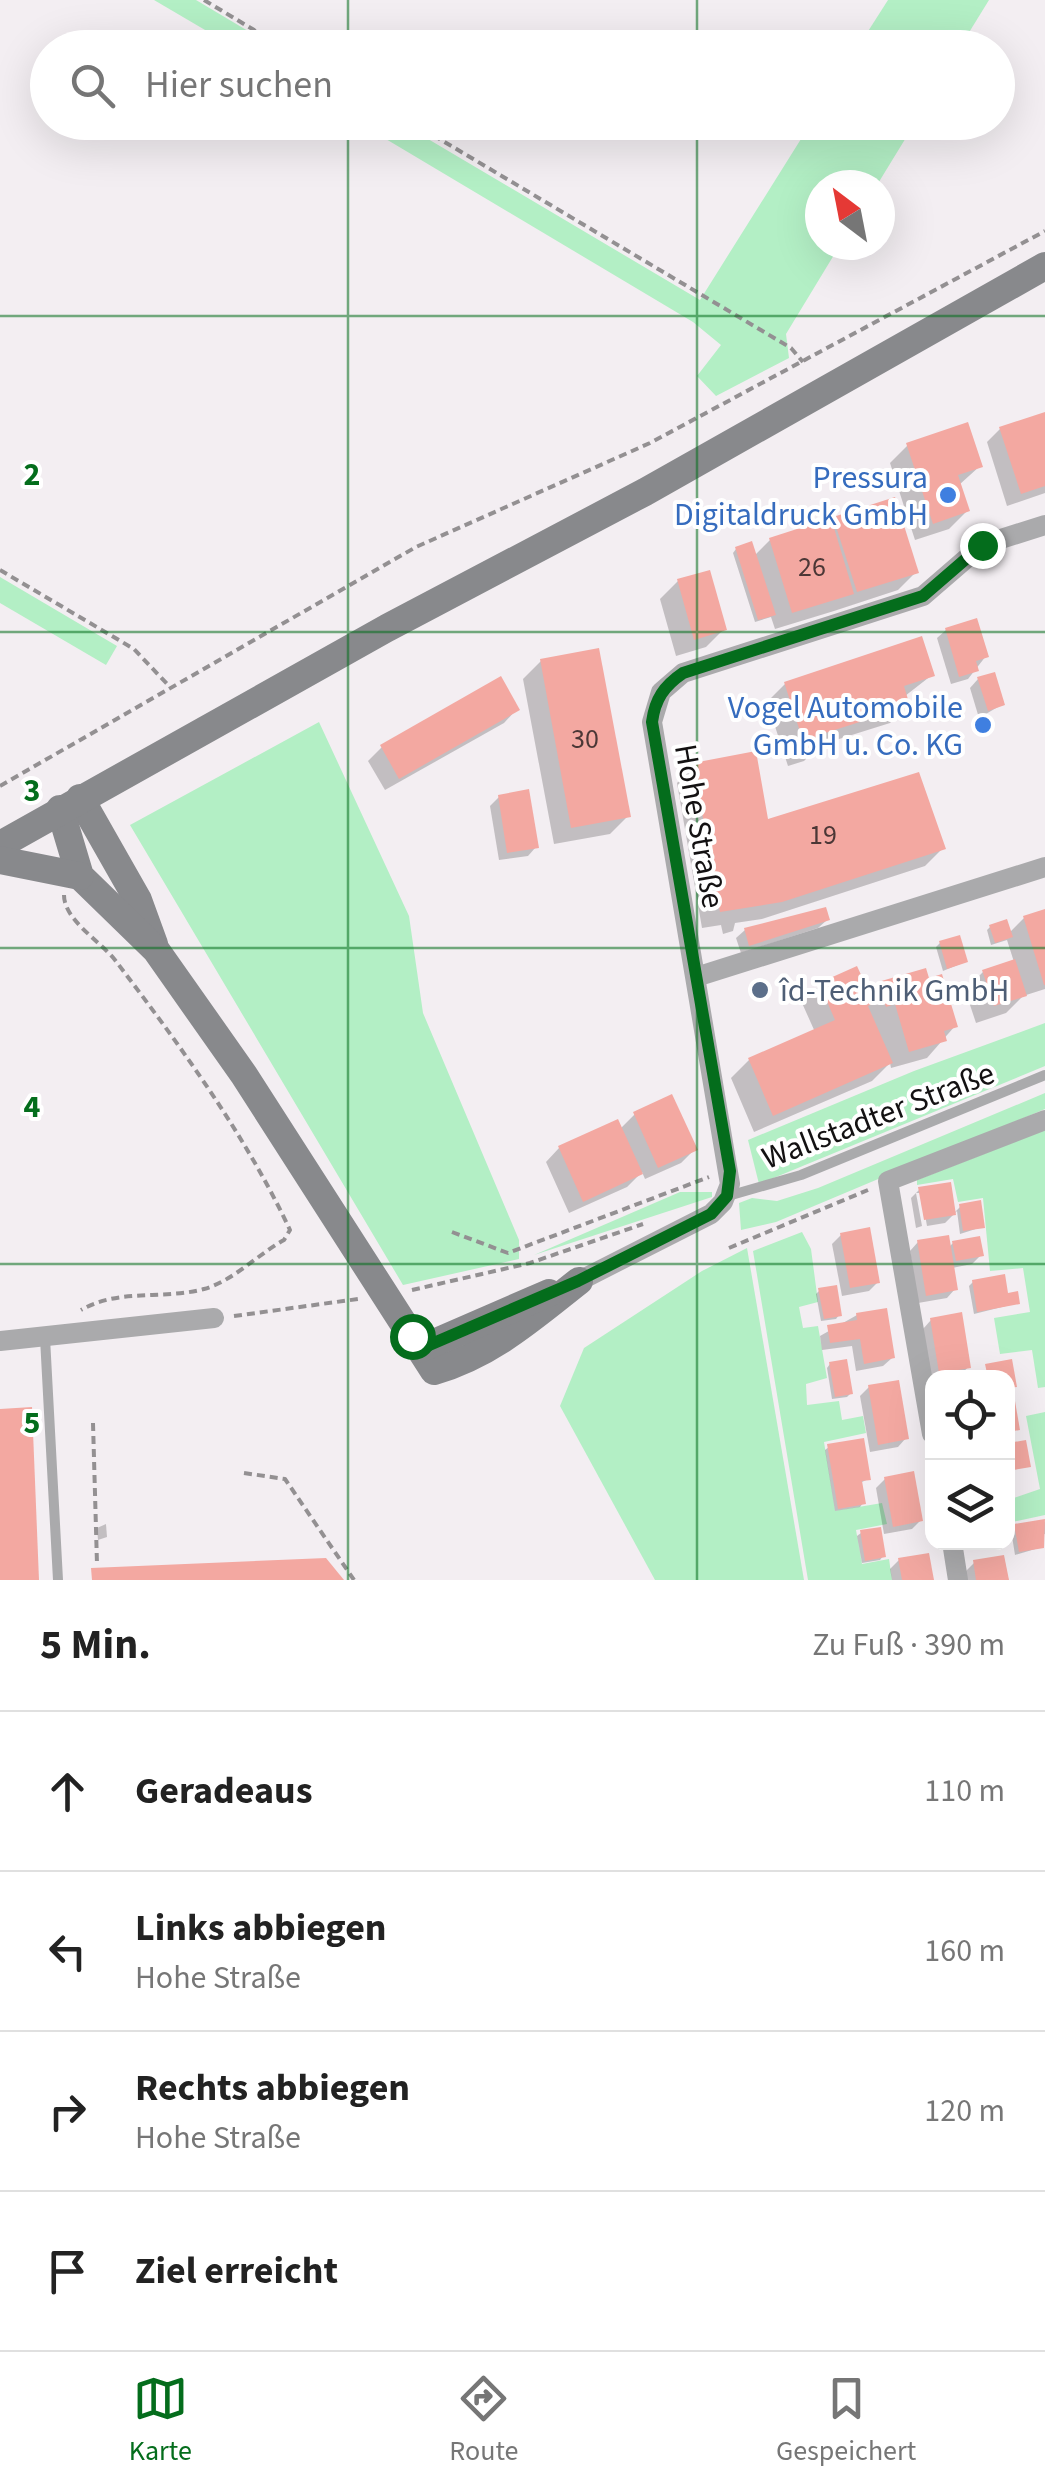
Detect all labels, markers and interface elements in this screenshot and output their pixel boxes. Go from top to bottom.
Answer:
search box [30,30,1015,140]
icon: search [65,58,120,113]
text: Hier suchen [145,58,333,112]
north arrow [805,170,895,260]
text: 2 [24,452,40,498]
place label: Pressura Digitaldruck GmbH [674,455,928,538]
marker: Pressura Digitaldruck GmbH [937,484,959,506]
route end [960,523,1006,569]
house number: 26 [798,547,826,587]
place label: Vogel Automobile GmbH u. Co. KG [728,685,963,768]
marker: Vogel Automobile GmbH u. Co. KG [972,714,994,736]
house number: 30 [571,719,599,759]
street label: Hohe Straße [662,741,736,912]
text: 3 [24,768,40,814]
house number: 19 [809,815,837,855]
place label: îd-Technik GmbH [778,968,1009,1014]
marker: îd-Technik GmbH [749,979,771,1001]
street label: Wallstadter Straße [755,1050,1001,1181]
text: 4 [24,1084,41,1130]
route start [390,1314,436,1360]
map controls [925,1370,1015,1550]
button: locate [925,1370,1015,1460]
text: 5 [24,1400,40,1446]
button: layers [925,1460,1015,1550]
text: 5 Min. [40,1615,151,1675]
text: Zu Fuß · 390 m [812,1622,1005,1668]
icon: ahead [40,1764,95,1819]
text: Geradeaus [135,1764,313,1818]
text: 110 m [924,1768,1005,1814]
text: Links abbiegen [135,1901,387,1955]
icon: left [40,1924,95,1979]
text: 160 m [924,1928,1005,1974]
text: Hohe Straße [135,1955,301,2001]
text: Rechts abbiegen [135,2061,410,2115]
icon: right [40,2084,95,2139]
text: 120 m [924,2088,1005,2134]
text: Hohe Straße [135,2115,301,2161]
icon: arrive [40,2244,95,2299]
text: Ziel erreicht [135,2244,338,2298]
tab: Karte [129,2371,192,2471]
tab: Route [449,2371,518,2471]
tab: Gespeichert [776,2371,916,2471]

